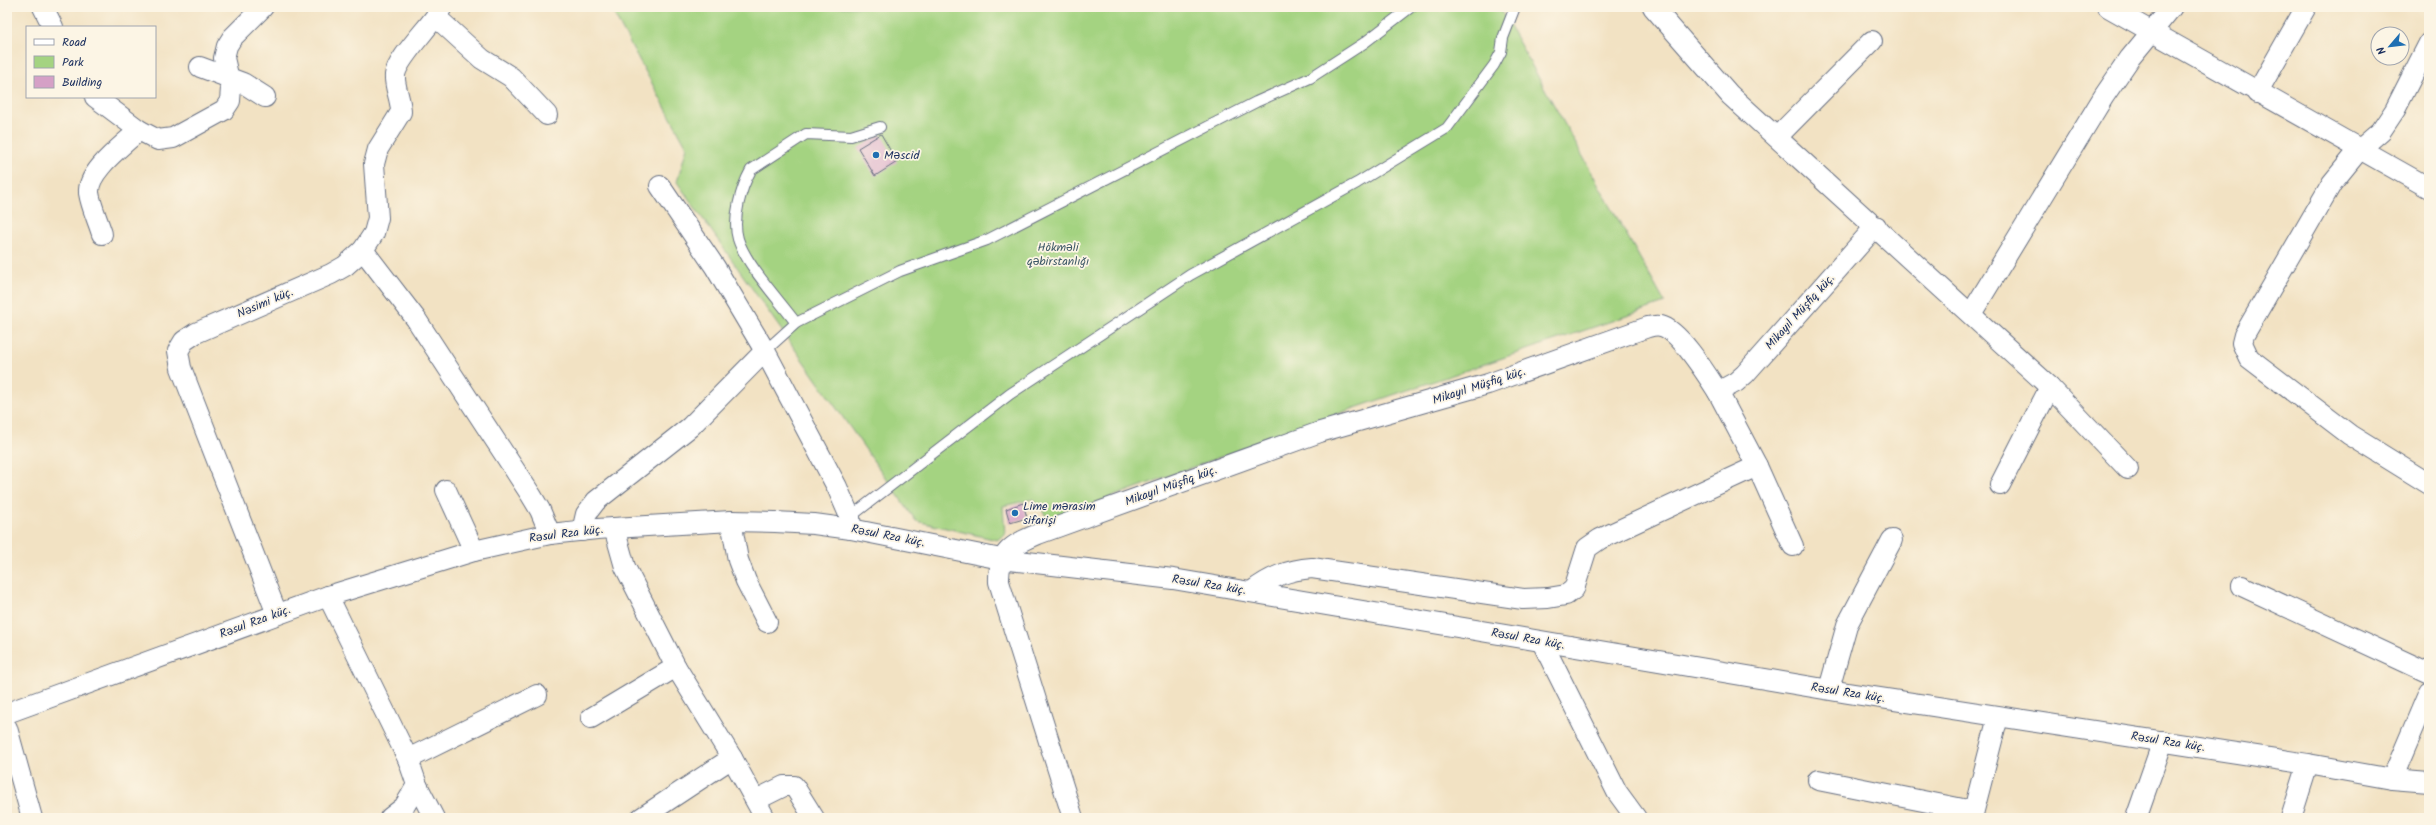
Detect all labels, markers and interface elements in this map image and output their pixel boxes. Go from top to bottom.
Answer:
legend [26,26,156,98]
north arrow [2370,26,2410,66]
text: Road [62,33,87,52]
text: N [2372,43,2392,58]
text: Park [62,53,84,72]
text: Building [62,73,102,92]
place label: Məscid [884,146,920,165]
marker: Məscid [871,150,881,160]
park label: Hökməli qəbirstanlığı [1027,238,1089,271]
street label: Mikayıl Müşfiq küç. [1761,270,1840,354]
street label: Nəsimi küç. [234,283,296,323]
street label: Mikayıl Müşfiq küç. [1430,362,1528,410]
street label: Mikayıl Müşfiq küç. [1122,460,1220,511]
place label: Lime mərasim sifarişi [1023,497,1096,530]
marker: Lime mərasim sifarişi [1010,508,1020,518]
street label: Rəsul Rza küç. [528,520,604,548]
street label: Rəsul Rza küç. [850,520,927,552]
street label: Rəsul Rza küç. [1171,570,1247,600]
street label: Rəsul Rza küç. [217,600,293,644]
street label: Rəsul Rza küç. [1490,623,1567,655]
street label: Rəsul Rza küç. [1810,678,1886,708]
street label: Rəsul Rza küç. [2130,727,2206,757]

